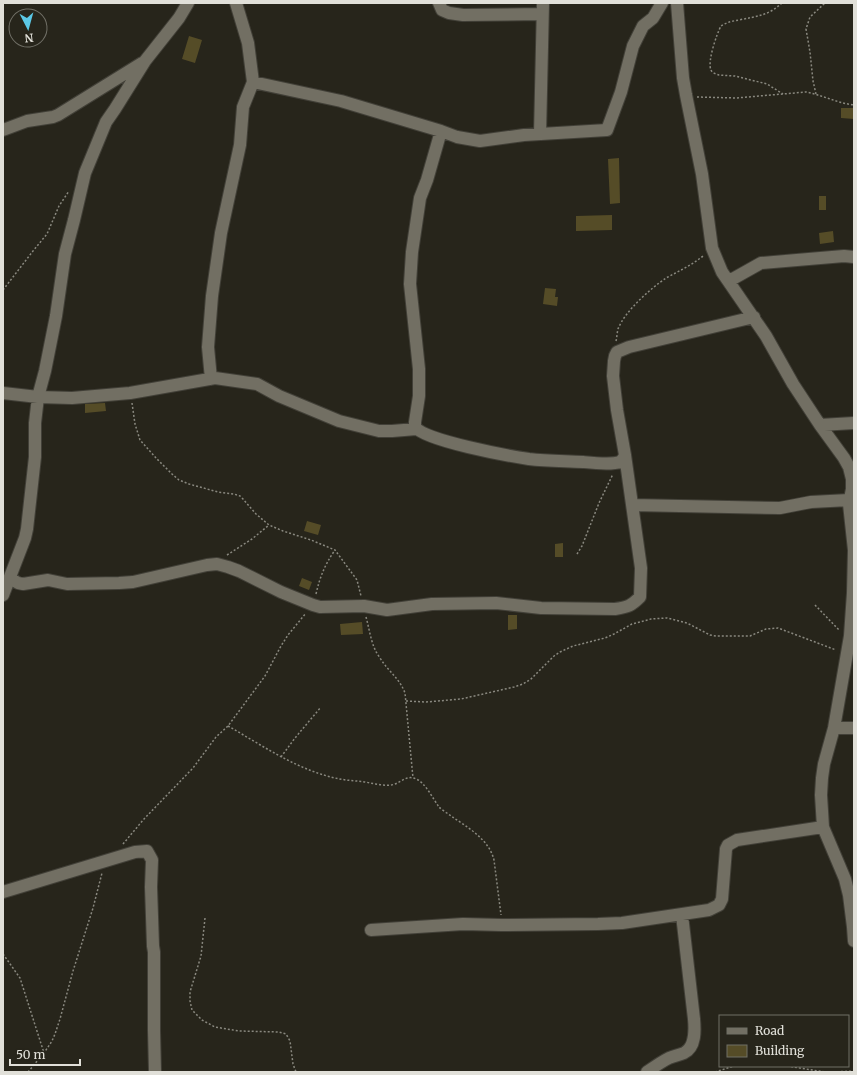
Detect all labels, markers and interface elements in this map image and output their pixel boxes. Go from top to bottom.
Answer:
north arrow [8,8,48,48]
text: N [24,31,34,45]
legend [719,1015,849,1067]
text: Road [755,1023,784,1038]
scale bar [10,1041,80,1067]
text: Building [755,1043,805,1058]
text: 50 m [16,1047,45,1062]

